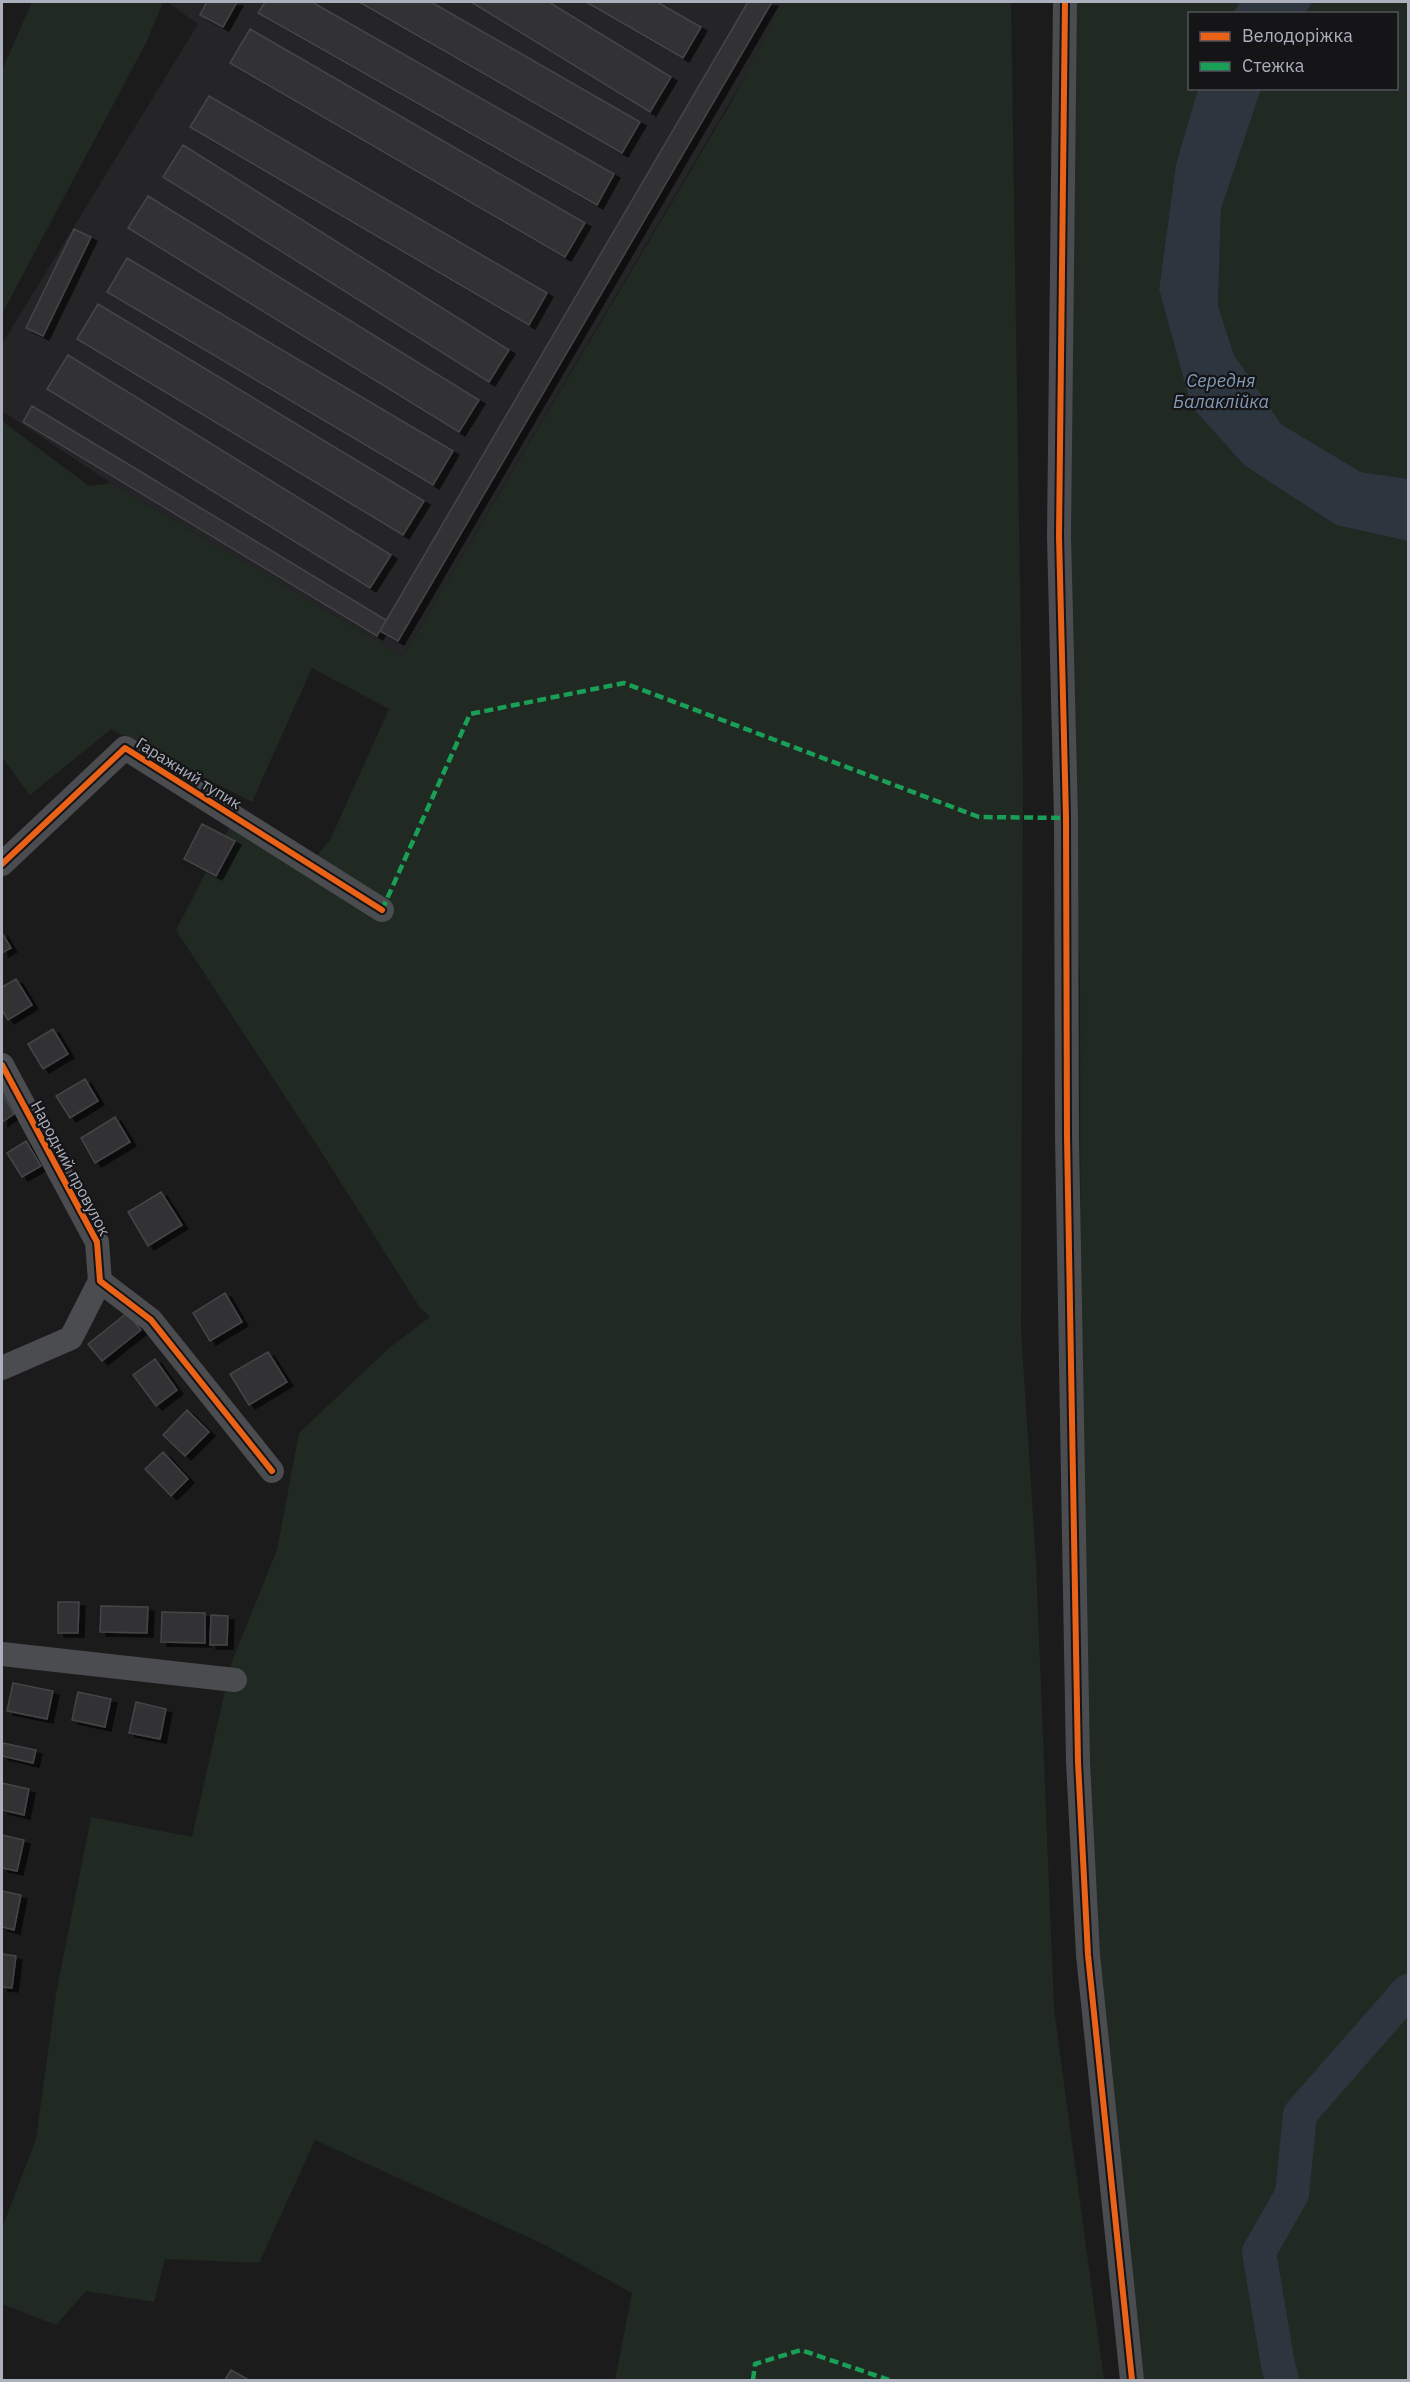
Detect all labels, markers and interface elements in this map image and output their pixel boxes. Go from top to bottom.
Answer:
legend [1188,12,1398,90]
text: Велодоріжка [1242,24,1353,47]
text: Стежка [1242,54,1305,77]
water label: Середня Балаклійка [1173,369,1269,413]
street label: Гаражний тупик [133,733,245,813]
street label: Народний провулок [27,1097,115,1239]

